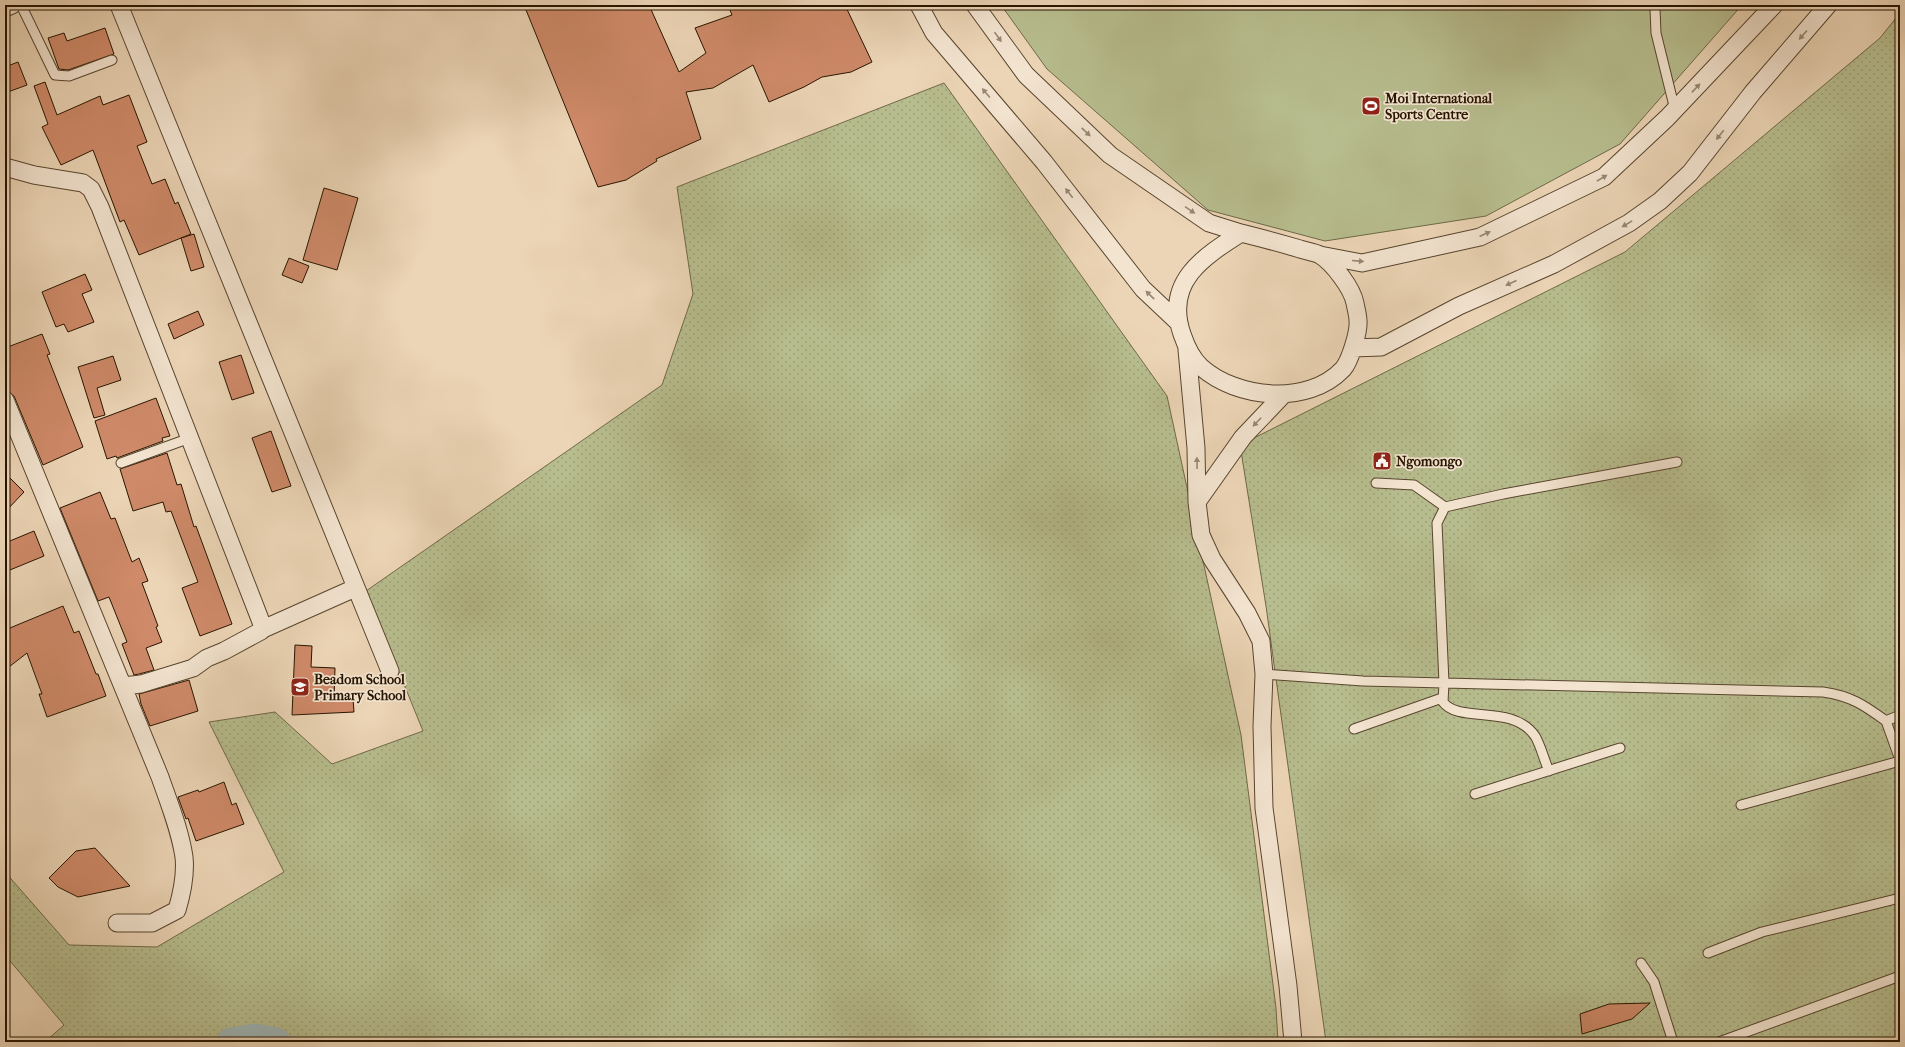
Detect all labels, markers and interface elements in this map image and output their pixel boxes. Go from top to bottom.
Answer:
one-way arrow [1798,29,1807,40]
one-way arrow [994,31,1002,42]
one-way arrow [1691,83,1700,93]
one-way arrow [981,88,990,98]
place label: Moi International Sports Centre [1384,90,1492,123]
sports icon: Moi International Sports Centre [1360,95,1382,117]
one-way arrow [1081,127,1091,137]
one-way arrow [1716,129,1724,140]
one-way arrow [1596,174,1608,181]
one-way arrow [1065,188,1073,199]
one-way arrow [1184,206,1195,214]
one-way arrow [1621,220,1633,227]
one-way arrow [1479,231,1491,238]
one-way arrow [1352,258,1365,265]
one-way arrow [1506,280,1517,286]
one-way arrow [1145,291,1154,300]
one-way arrow [1252,417,1262,427]
public building icon: Ngomongo [1371,450,1393,472]
place label: Ngomongo [1396,453,1462,470]
one-way arrow [1194,456,1200,469]
place label: Beadom School Primary School [314,671,406,704]
school or university icon: Beadom School Primary School [289,676,311,698]

